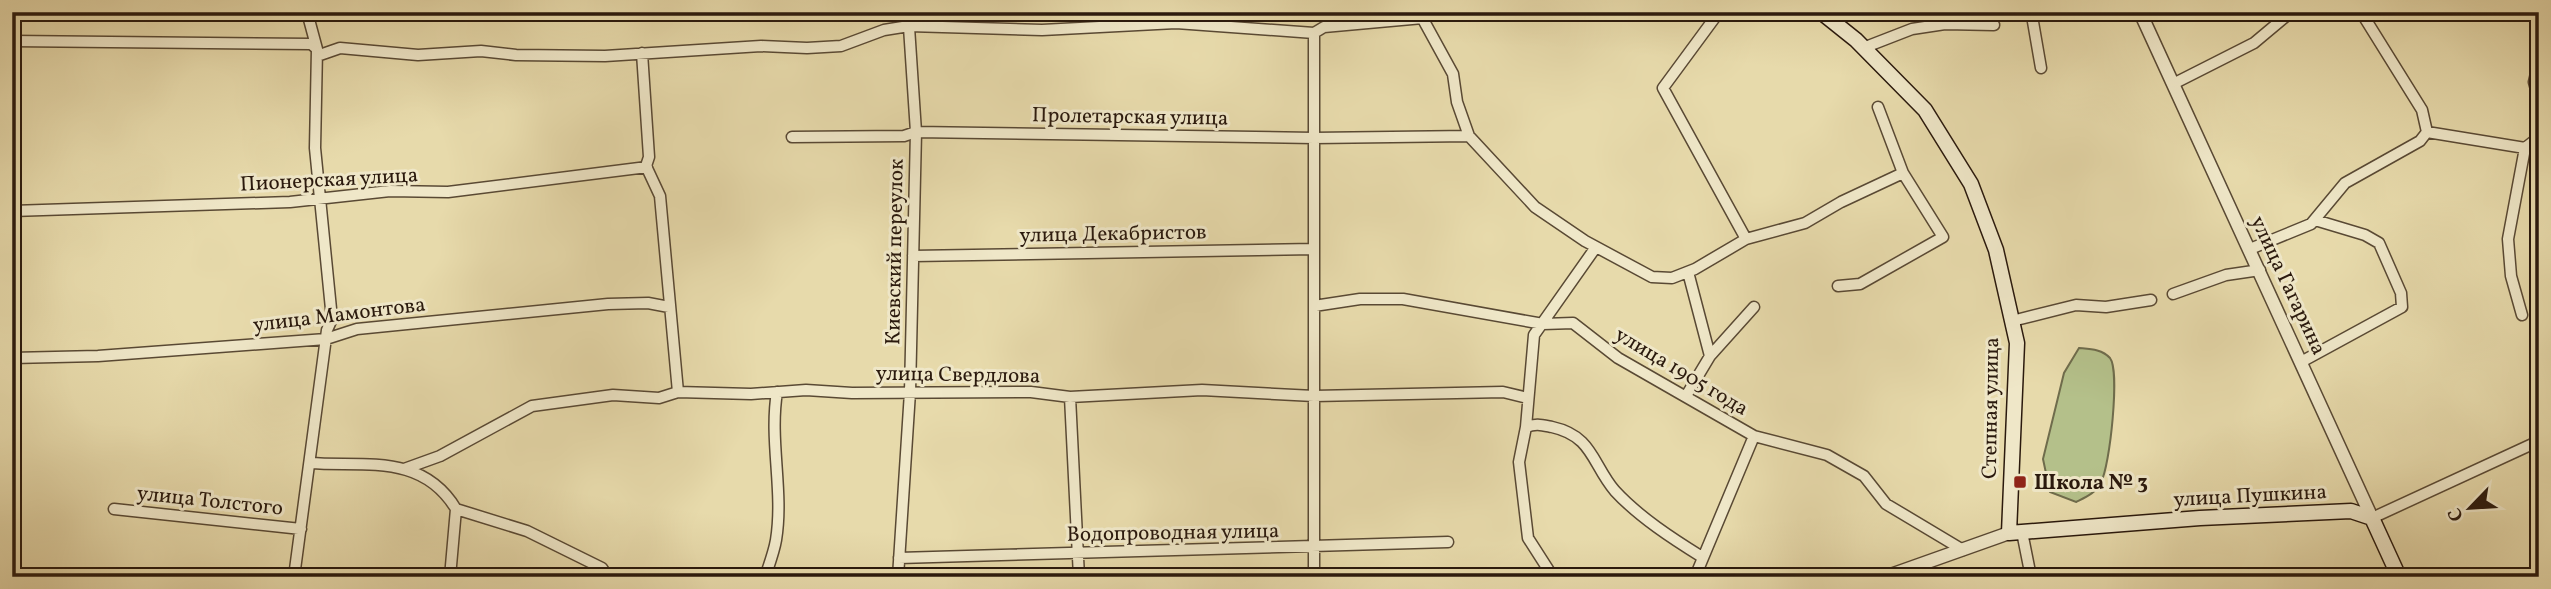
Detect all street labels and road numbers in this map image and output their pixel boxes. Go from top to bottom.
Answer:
street label: Пролетарская улица [1031,101,1228,134]
street label: Киевский переулок [879,159,912,346]
street label: Пионерская улица [239,161,419,200]
street label: улица Гагарина [2243,211,2333,360]
street label: улица Декабристов [1019,218,1207,251]
street label: улица Мамонтова [251,291,427,340]
street label: улица 1905 года [1609,321,1754,424]
street label: Степная улица [1976,337,2007,479]
street label: улица Свердлова [875,360,1041,391]
street label: улица Пушкина [2173,478,2328,515]
street label: улица Толстого [135,479,284,524]
street label: Водопроводная улица [1066,517,1280,550]

